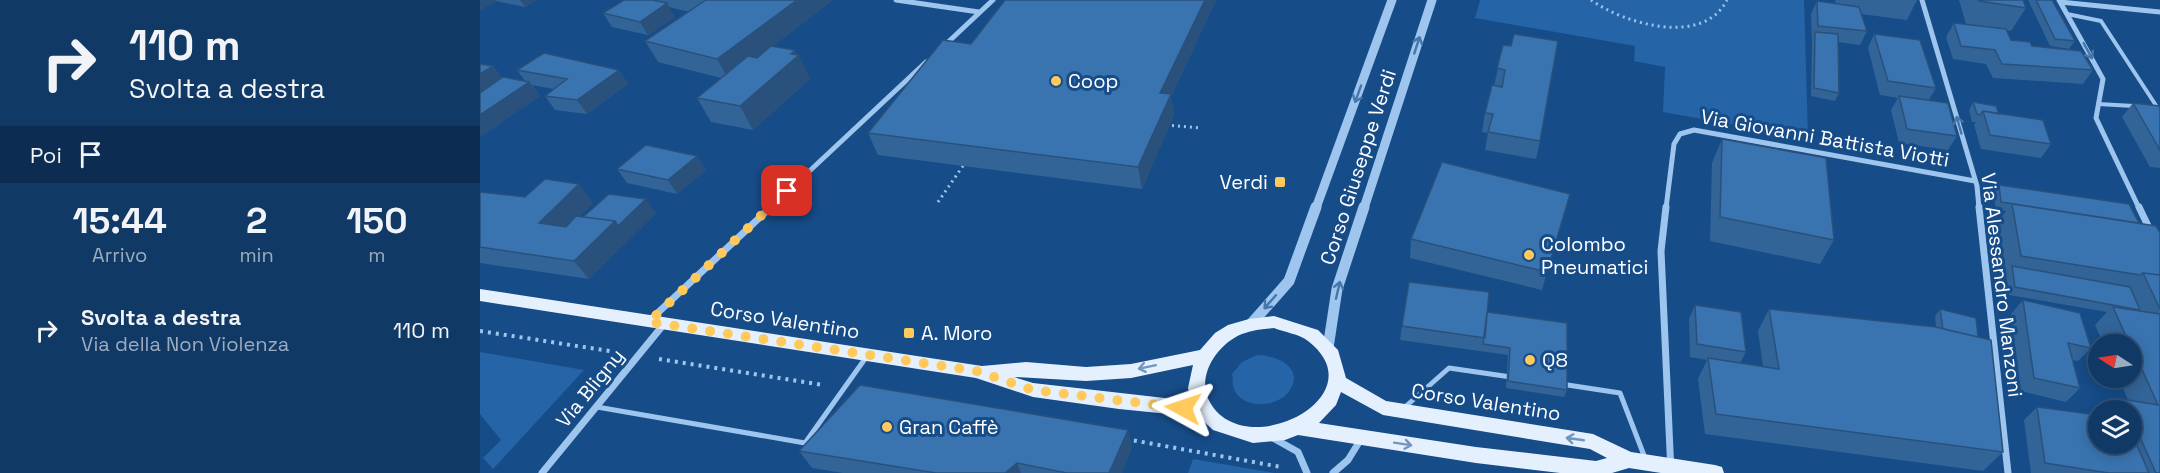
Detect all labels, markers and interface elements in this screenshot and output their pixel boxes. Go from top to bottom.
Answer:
text: 110 m [129,19,241,72]
icon: right [30,24,108,102]
one-way arrow [1413,36,1424,55]
one-way arrow [2082,42,2094,59]
street label: Corso Giuseppe Verdi [1314,66,1402,268]
place label: Coop [1068,68,1118,94]
text: Svolta a destra [129,71,325,106]
marker: Coop [1049,74,1063,88]
one-way arrow [1351,84,1362,103]
street label: Via Giovanni Battista Viotti [1699,103,1951,173]
one-way arrow [1953,116,1964,135]
icon: arrive [74,138,107,171]
text: Poi [30,141,62,169]
pin [761,165,812,216]
place label: Verdi [1220,169,1268,195]
street label: Via Alessandro Manzoni [1975,171,2029,399]
icon: arrive [770,174,803,207]
marker: Verdi [1273,175,1287,189]
text: 15:44 [73,198,167,244]
text: 2 [246,198,267,244]
text: 150 [346,198,407,244]
place label: Colombo Pneumatici [1541,231,1648,280]
text: Arrivo [92,242,147,268]
text: min [239,242,274,268]
text: m [368,242,385,268]
marker: Colombo Pneumatici [1522,248,1536,262]
one-way arrow [1333,281,1344,300]
one-way arrow [1263,294,1277,309]
street label: Corso Valentino [708,295,862,345]
text: Svolta a destra [81,303,241,331]
icon: right [30,314,63,347]
text: 110 m [393,316,450,344]
place label: A. Moro [921,320,992,346]
marker: A. Moro [902,326,916,340]
text: Via della Non Violenza [81,331,289,357]
north arrow [2088,334,2142,388]
map controls [2088,334,2142,454]
street label: Via Bligny [550,343,630,433]
place label: Q8 [1542,347,1568,373]
marker: Q8 [1523,353,1537,367]
one-way arrow [1137,362,1156,374]
position arrow [1151,376,1215,440]
street label: Corso Valentino [1409,377,1563,427]
button: layers [2088,400,2142,454]
place label: Gran Caffè [899,414,999,440]
marker: Gran Caffè [880,420,894,434]
one-way arrow [1566,434,1586,445]
one-way arrow [1393,439,1412,450]

